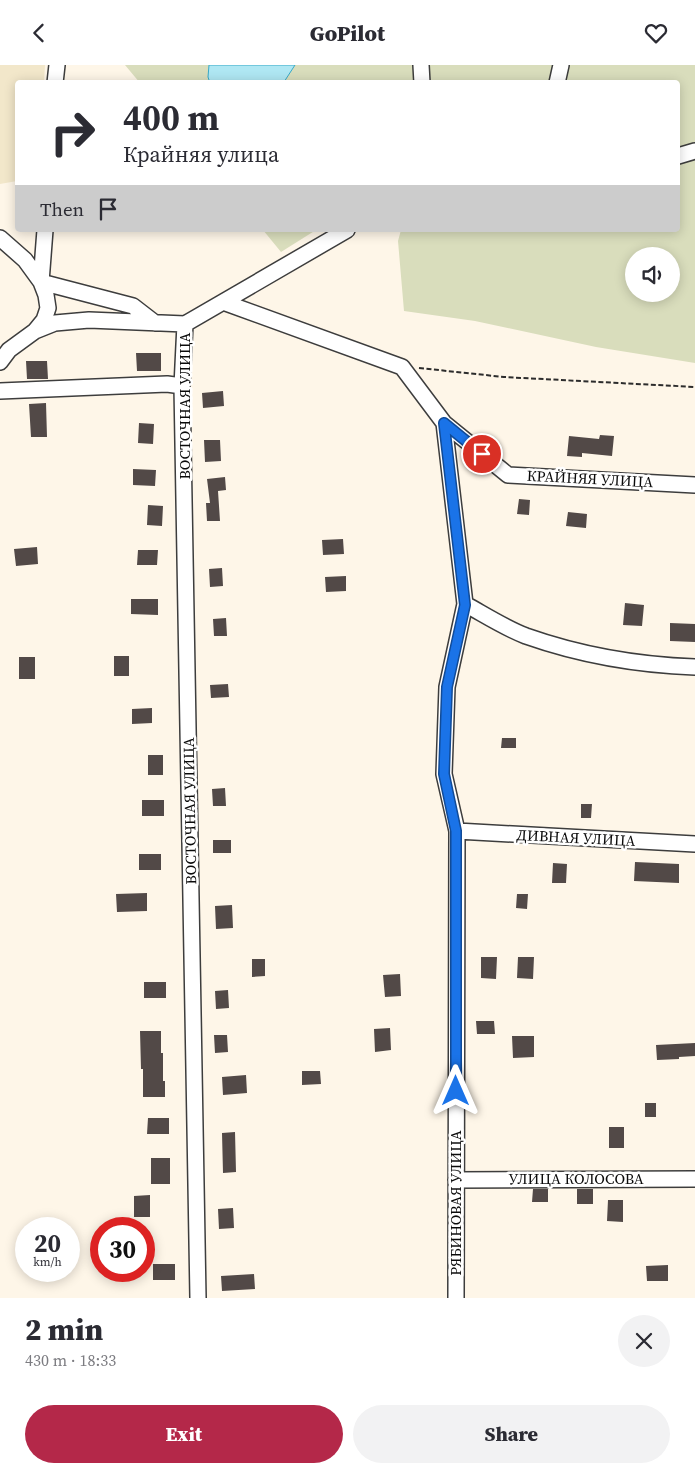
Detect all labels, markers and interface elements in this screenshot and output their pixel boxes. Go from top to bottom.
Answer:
text: GoPilot [310,18,385,48]
icon: back [25,19,53,47]
icon: heart [642,19,670,47]
text: 400 m [123,94,219,142]
icon: right [40,100,105,165]
text: Крайняя улица [123,139,279,169]
icon: arrive [94,195,122,223]
text: Then [40,196,84,222]
map controls [625,247,680,302]
button: sound [625,247,680,302]
street label: ВОСТОЧНАЯ УЛИЦА [174,332,195,480]
pin [461,433,503,475]
icon: arrive [468,440,496,468]
street label: КРАЙНЯЯ УЛИЦА [526,465,654,492]
street label: ВОСТОЧНАЯ УЛИЦА [178,737,201,885]
street label: ДИВНАЯ УЛИЦА [516,824,636,851]
position arrow [429,1064,481,1116]
street label: РЯБИНОВАЯ УЛИЦА [445,1130,466,1276]
street label: УЛИЦА КОЛОСОВА [508,1168,644,1189]
speed limit sign: 30 [90,1217,155,1282]
text: 20 [34,1226,61,1260]
text: km/h [33,1254,62,1270]
text: 2 min [25,1309,103,1350]
button: close [618,1315,670,1367]
text: 430 m · 18:33 [25,1349,116,1371]
button: Exit [25,1405,343,1463]
button: Share [353,1405,670,1463]

